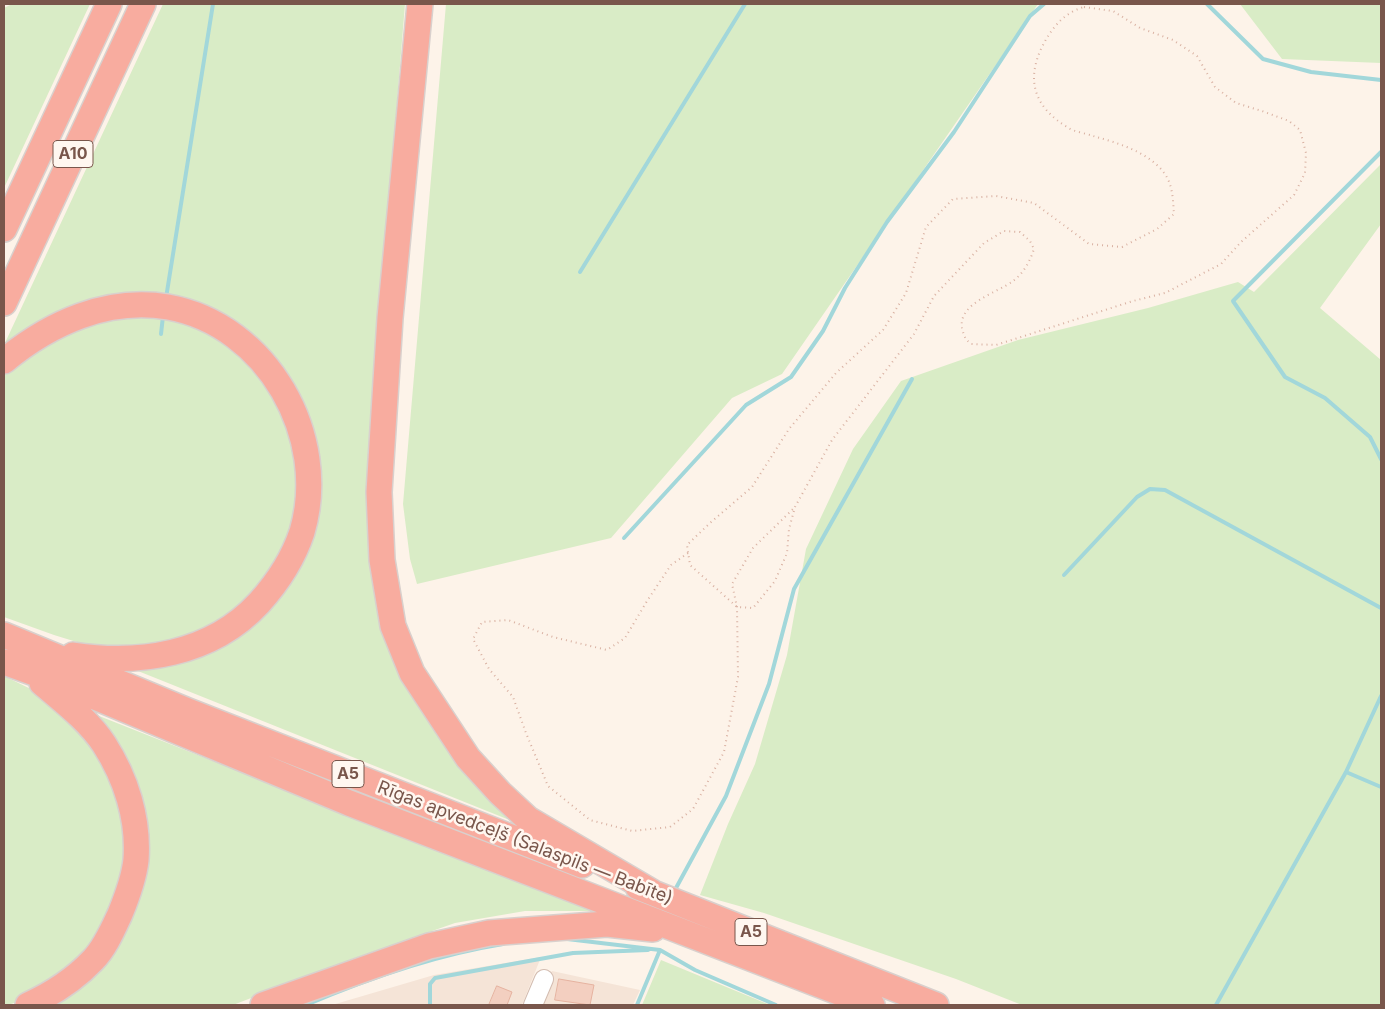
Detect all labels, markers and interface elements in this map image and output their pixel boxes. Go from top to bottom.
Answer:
road number: A10 [53,140,93,168]
road number: A5 [332,761,364,788]
street label: Rīgas apvedceļš (Salaspils — Babīte) [374,777,676,909]
road number: A5 [735,919,767,946]

